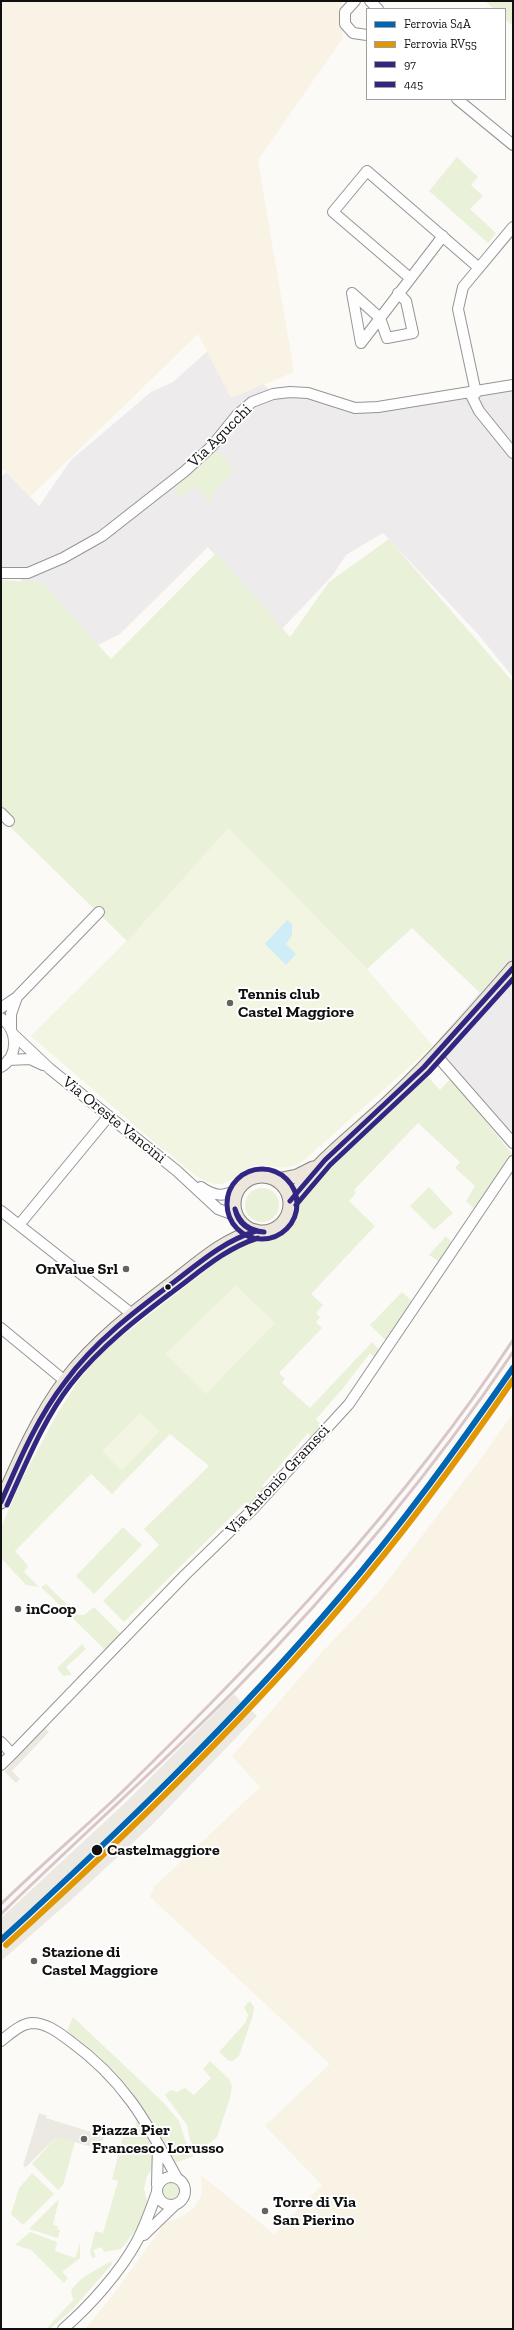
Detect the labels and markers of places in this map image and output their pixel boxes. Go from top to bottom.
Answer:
place label: Tennis club Castel Maggiore [238,984,354,1022]
marker: Tennis club Castel Maggiore [225,998,235,1008]
place label: OnValue Srl [36,1259,118,1279]
marker: OnValue Srl [121,1264,131,1274]
unlabelled marker [163,1282,173,1292]
place label: inCoop [26,1599,76,1619]
marker: inCoop [13,1604,23,1614]
place label: Castelmaggiore [107,1840,220,1860]
marker: Castelmaggiore [90,1843,104,1857]
place label: Stazione di Castel Maggiore [42,1942,158,1980]
marker: Stazione di Castel Maggiore [29,1956,39,1966]
place label: Piazza Pier Francesco Lorusso [92,2120,224,2158]
marker: Piazza Pier Francesco Lorusso [79,2134,89,2144]
place label: Torre di Via San Pierino [273,2192,356,2230]
marker: Torre di Via San Pierino [260,2206,270,2216]

